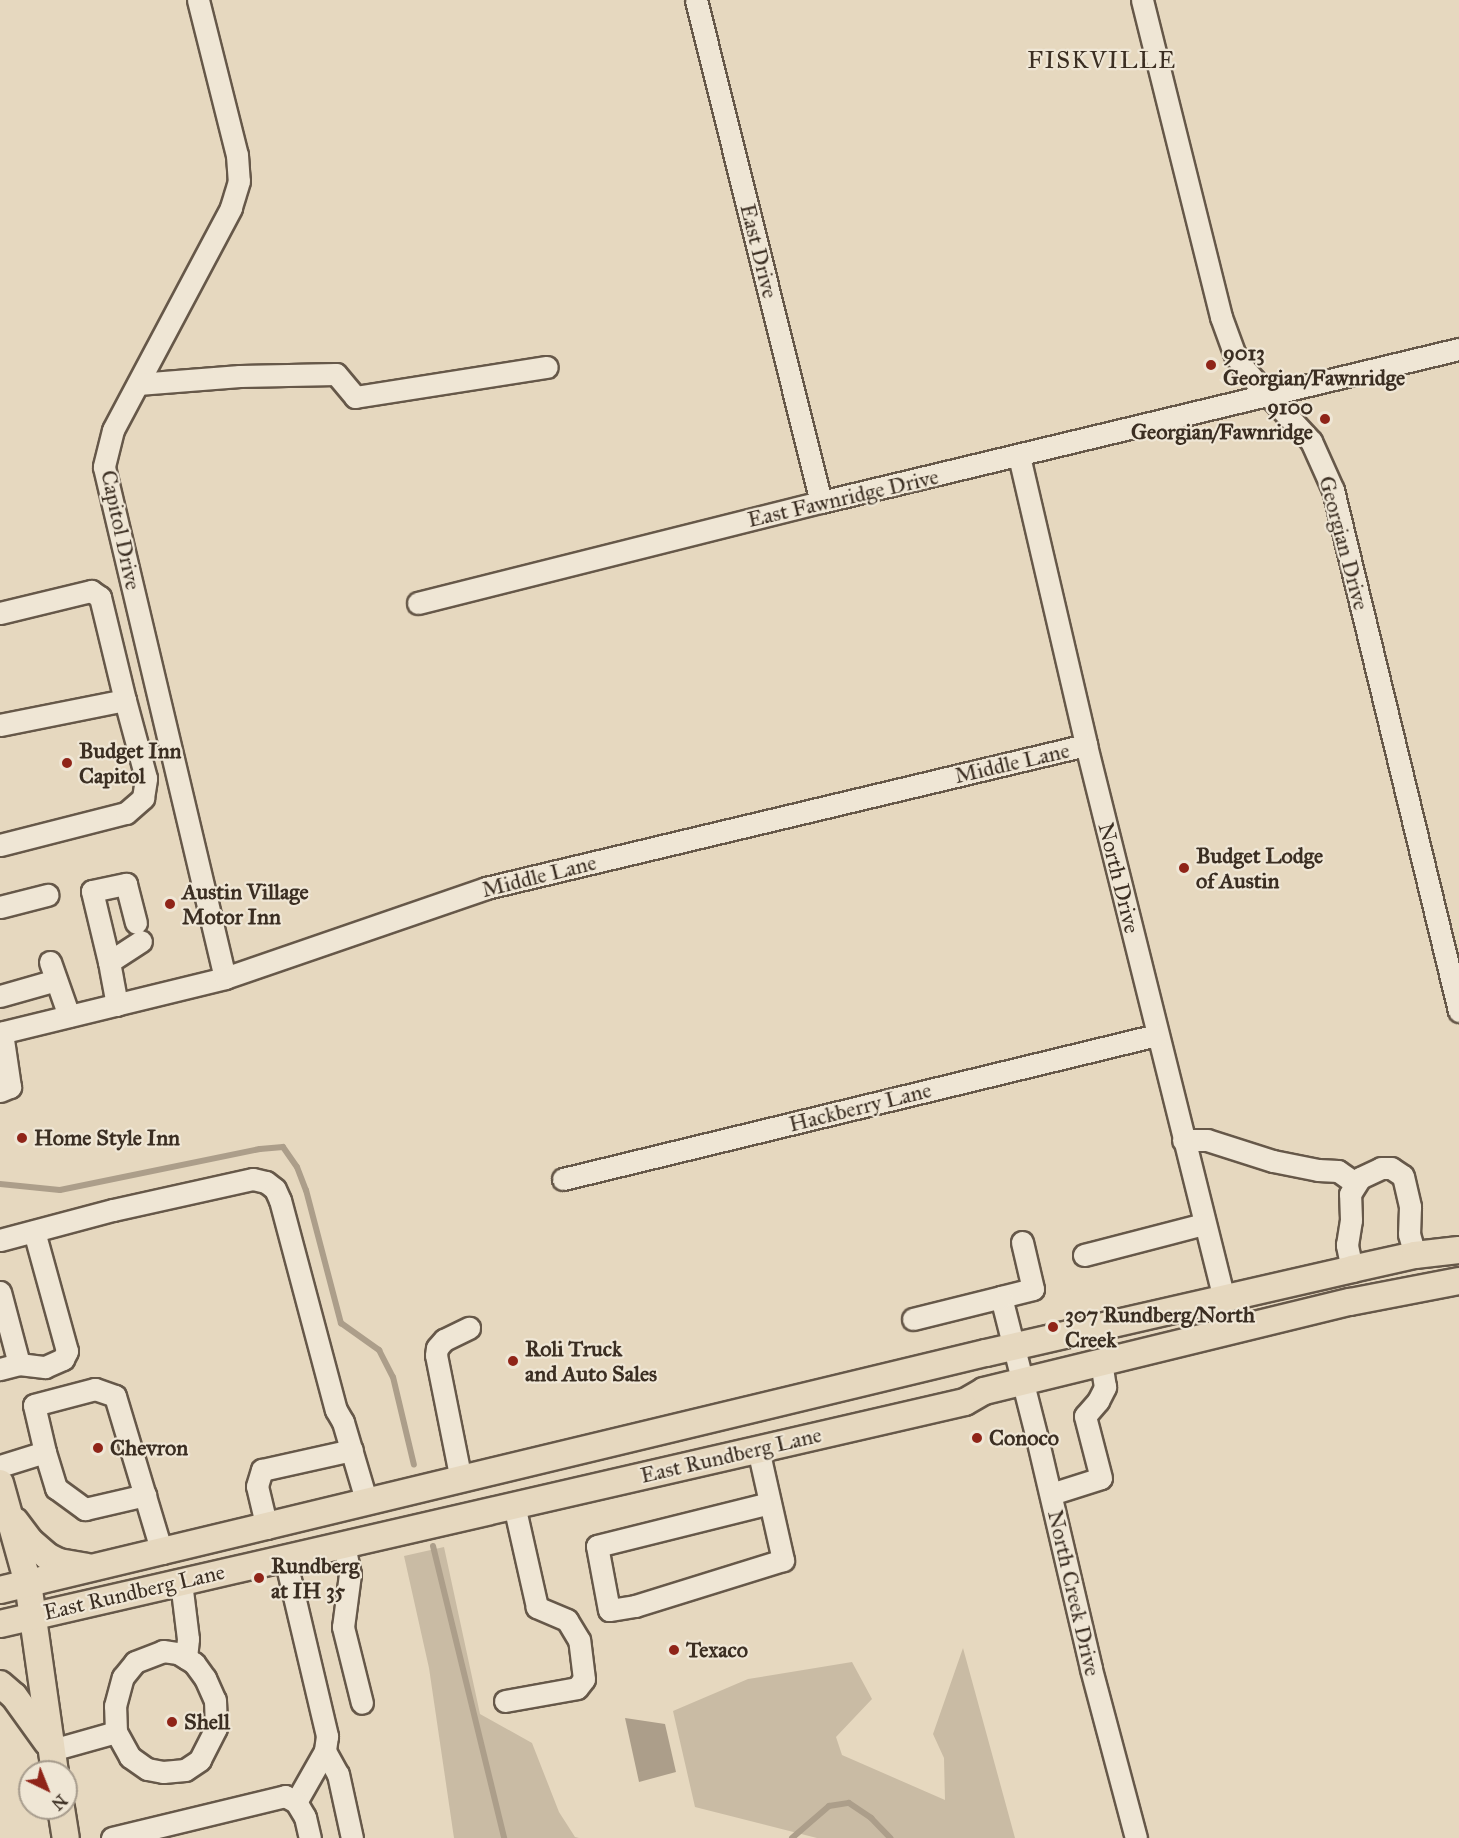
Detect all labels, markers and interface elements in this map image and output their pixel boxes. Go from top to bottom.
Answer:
district label: FISKVILLE [1027,47,1177,75]
street label: East Drive [735,201,783,301]
place label: 9013 Georgian/Fawnridge [1223,339,1405,390]
marker: 9013 Georgian/Fawnridge [1204,358,1218,372]
place label: 9100 Georgian/Fawnridge [1131,393,1313,445]
marker: 9100 Georgian/Fawnridge [1318,412,1332,426]
street label: East Fawnridge Drive [745,463,941,533]
street label: Capitol Drive [95,468,147,592]
street label: Georgian Drive [1313,473,1375,613]
place label: Budget Inn Capitol [79,737,181,788]
street label: Middle Lane [952,737,1072,789]
marker: Budget Inn Capitol [60,756,74,770]
street label: North Drive [1092,820,1146,936]
place label: Budget Lodge of Austin [1196,842,1323,894]
street label: Middle Lane [479,849,599,903]
marker: Budget Lodge of Austin [1177,861,1191,875]
place label: Austin Village Motor Inn [182,878,309,930]
marker: Austin Village Motor Inn [163,897,177,911]
street label: Hackberry Lane [786,1077,934,1137]
place label: Home Style Inn [34,1125,180,1151]
marker: Home Style Inn [15,1131,29,1145]
place label: 307 Rundberg/North Creek [1065,1301,1255,1352]
marker: 307 Rundberg/North Creek [1046,1320,1060,1334]
place label: Roli Truck and Auto Sales [525,1335,657,1386]
marker: Roli Truck and Auto Sales [506,1354,520,1368]
street label: East Rundberg Lane [638,1421,824,1489]
place label: Conoco [989,1425,1059,1451]
marker: Conoco [970,1431,984,1445]
place label: Chevron [110,1435,188,1461]
marker: Chevron [91,1441,105,1455]
street label: North Creek Drive [1042,1507,1106,1679]
place label: Rundberg at IH 35 [271,1552,359,1604]
street label: East Rundberg Lane [41,1558,227,1626]
marker: Rundberg at IH 35 [252,1571,266,1585]
place label: Texaco [686,1637,748,1663]
marker: Texaco [667,1643,681,1657]
place label: Shell [184,1709,230,1735]
marker: Shell [165,1715,179,1729]
north arrow [18,1760,78,1820]
text: N [48,1790,71,1814]

